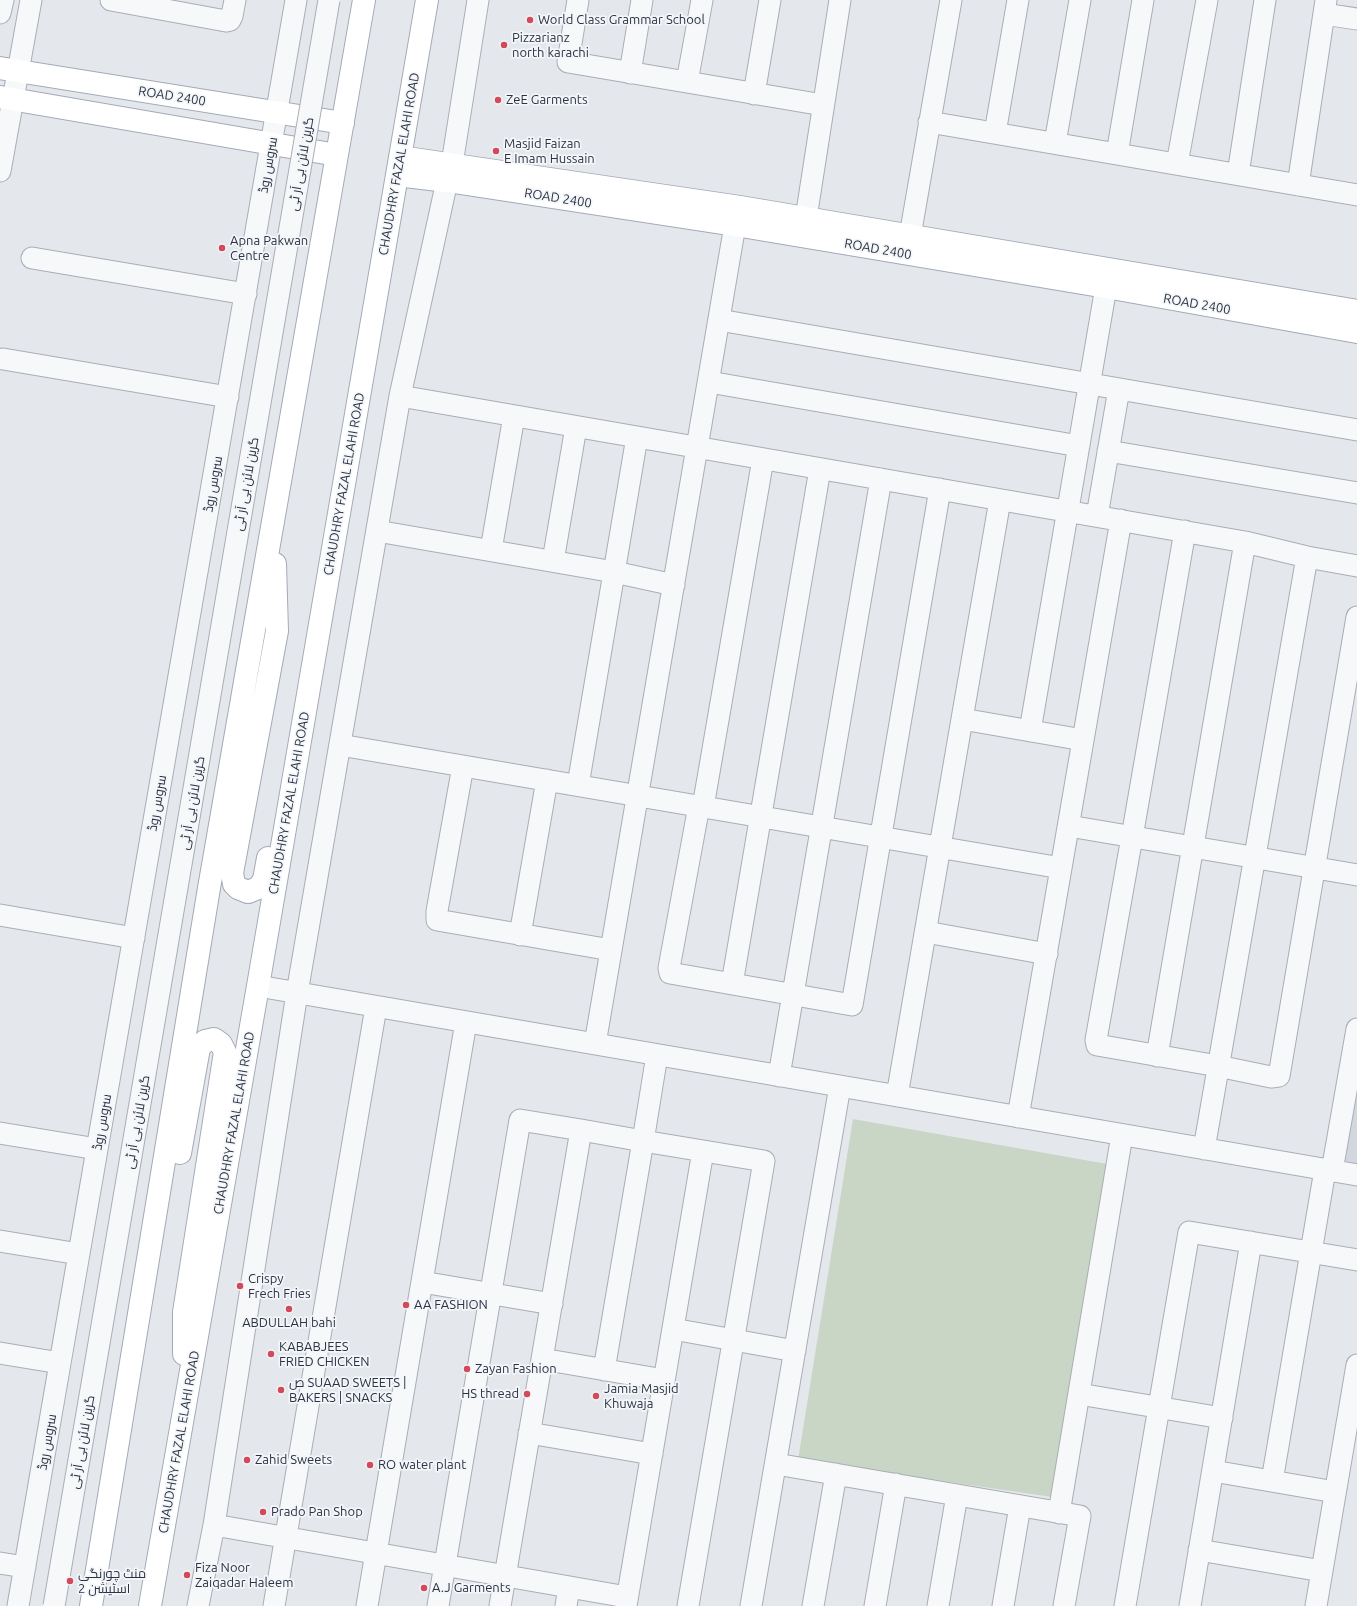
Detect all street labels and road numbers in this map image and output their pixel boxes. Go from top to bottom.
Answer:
street label: CHAUDHRY FAZAL ELAHI ROAD [375,71,423,257]
street label: ROAD 2400 [137,83,207,109]
street label: گرین لائن بی آر ٹی [285,116,317,212]
street label: سروس روڈ [255,136,281,194]
street label: ROAD 2400 [523,185,593,211]
street label: ROAD 2400 [843,235,913,263]
street label: ROAD 2400 [1162,290,1232,318]
street label: CHAUDHRY FAZAL ELAHI ROAD [320,391,368,577]
street label: گرین لائن بی آر ٹی [230,436,262,532]
street label: سروس روڈ [200,455,226,513]
street label: CHAUDHRY FAZAL ELAHI ROAD [265,710,313,896]
street label: گرین لائن بی آر ٹی [176,755,208,851]
street label: سروس روڈ [144,774,170,832]
street label: CHAUDHRY FAZAL ELAHI ROAD [210,1030,258,1216]
street label: گرین لائن بی آر ٹی [121,1074,153,1170]
street label: سروس روڈ [89,1093,115,1151]
street label: CHAUDHRY FAZAL ELAHI ROAD [155,1349,203,1535]
street label: گرین لائن بی آر ٹی [66,1394,98,1490]
street label: سروس روڈ [34,1413,60,1471]

